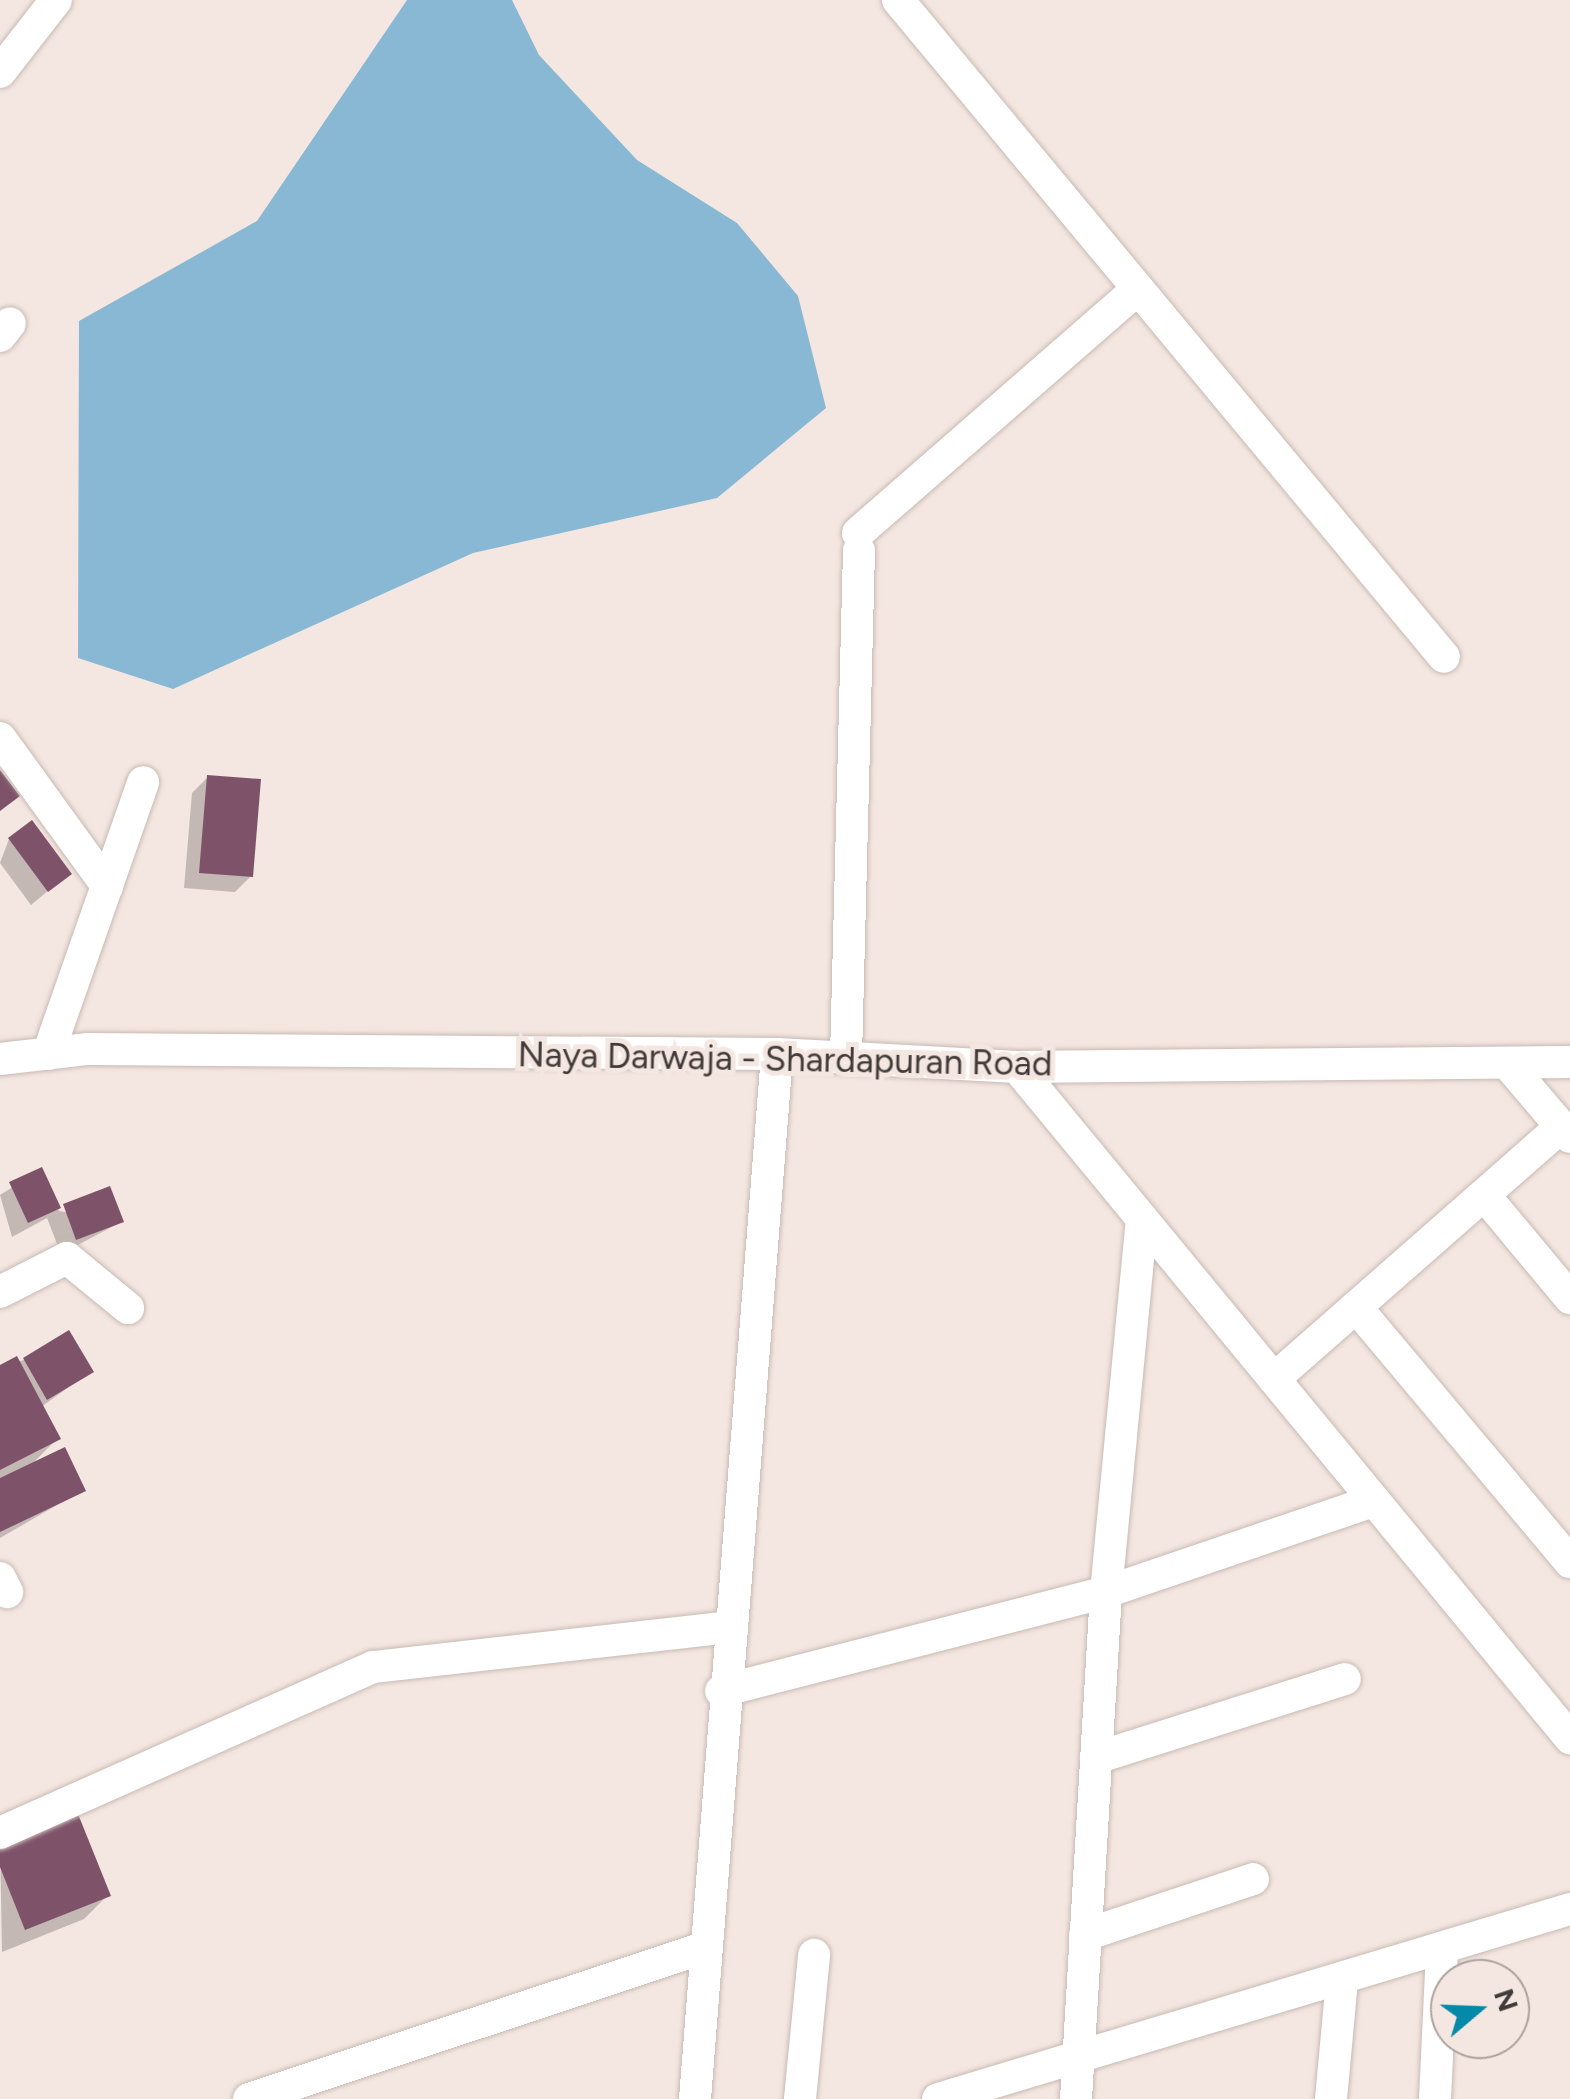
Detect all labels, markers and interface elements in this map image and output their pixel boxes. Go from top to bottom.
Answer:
street label: Naya Darwaja - Shardapuran Road [517,1033,1053,1085]
north arrow [1430,1959,1530,2059]
text: N [1487,1984,1526,2016]

